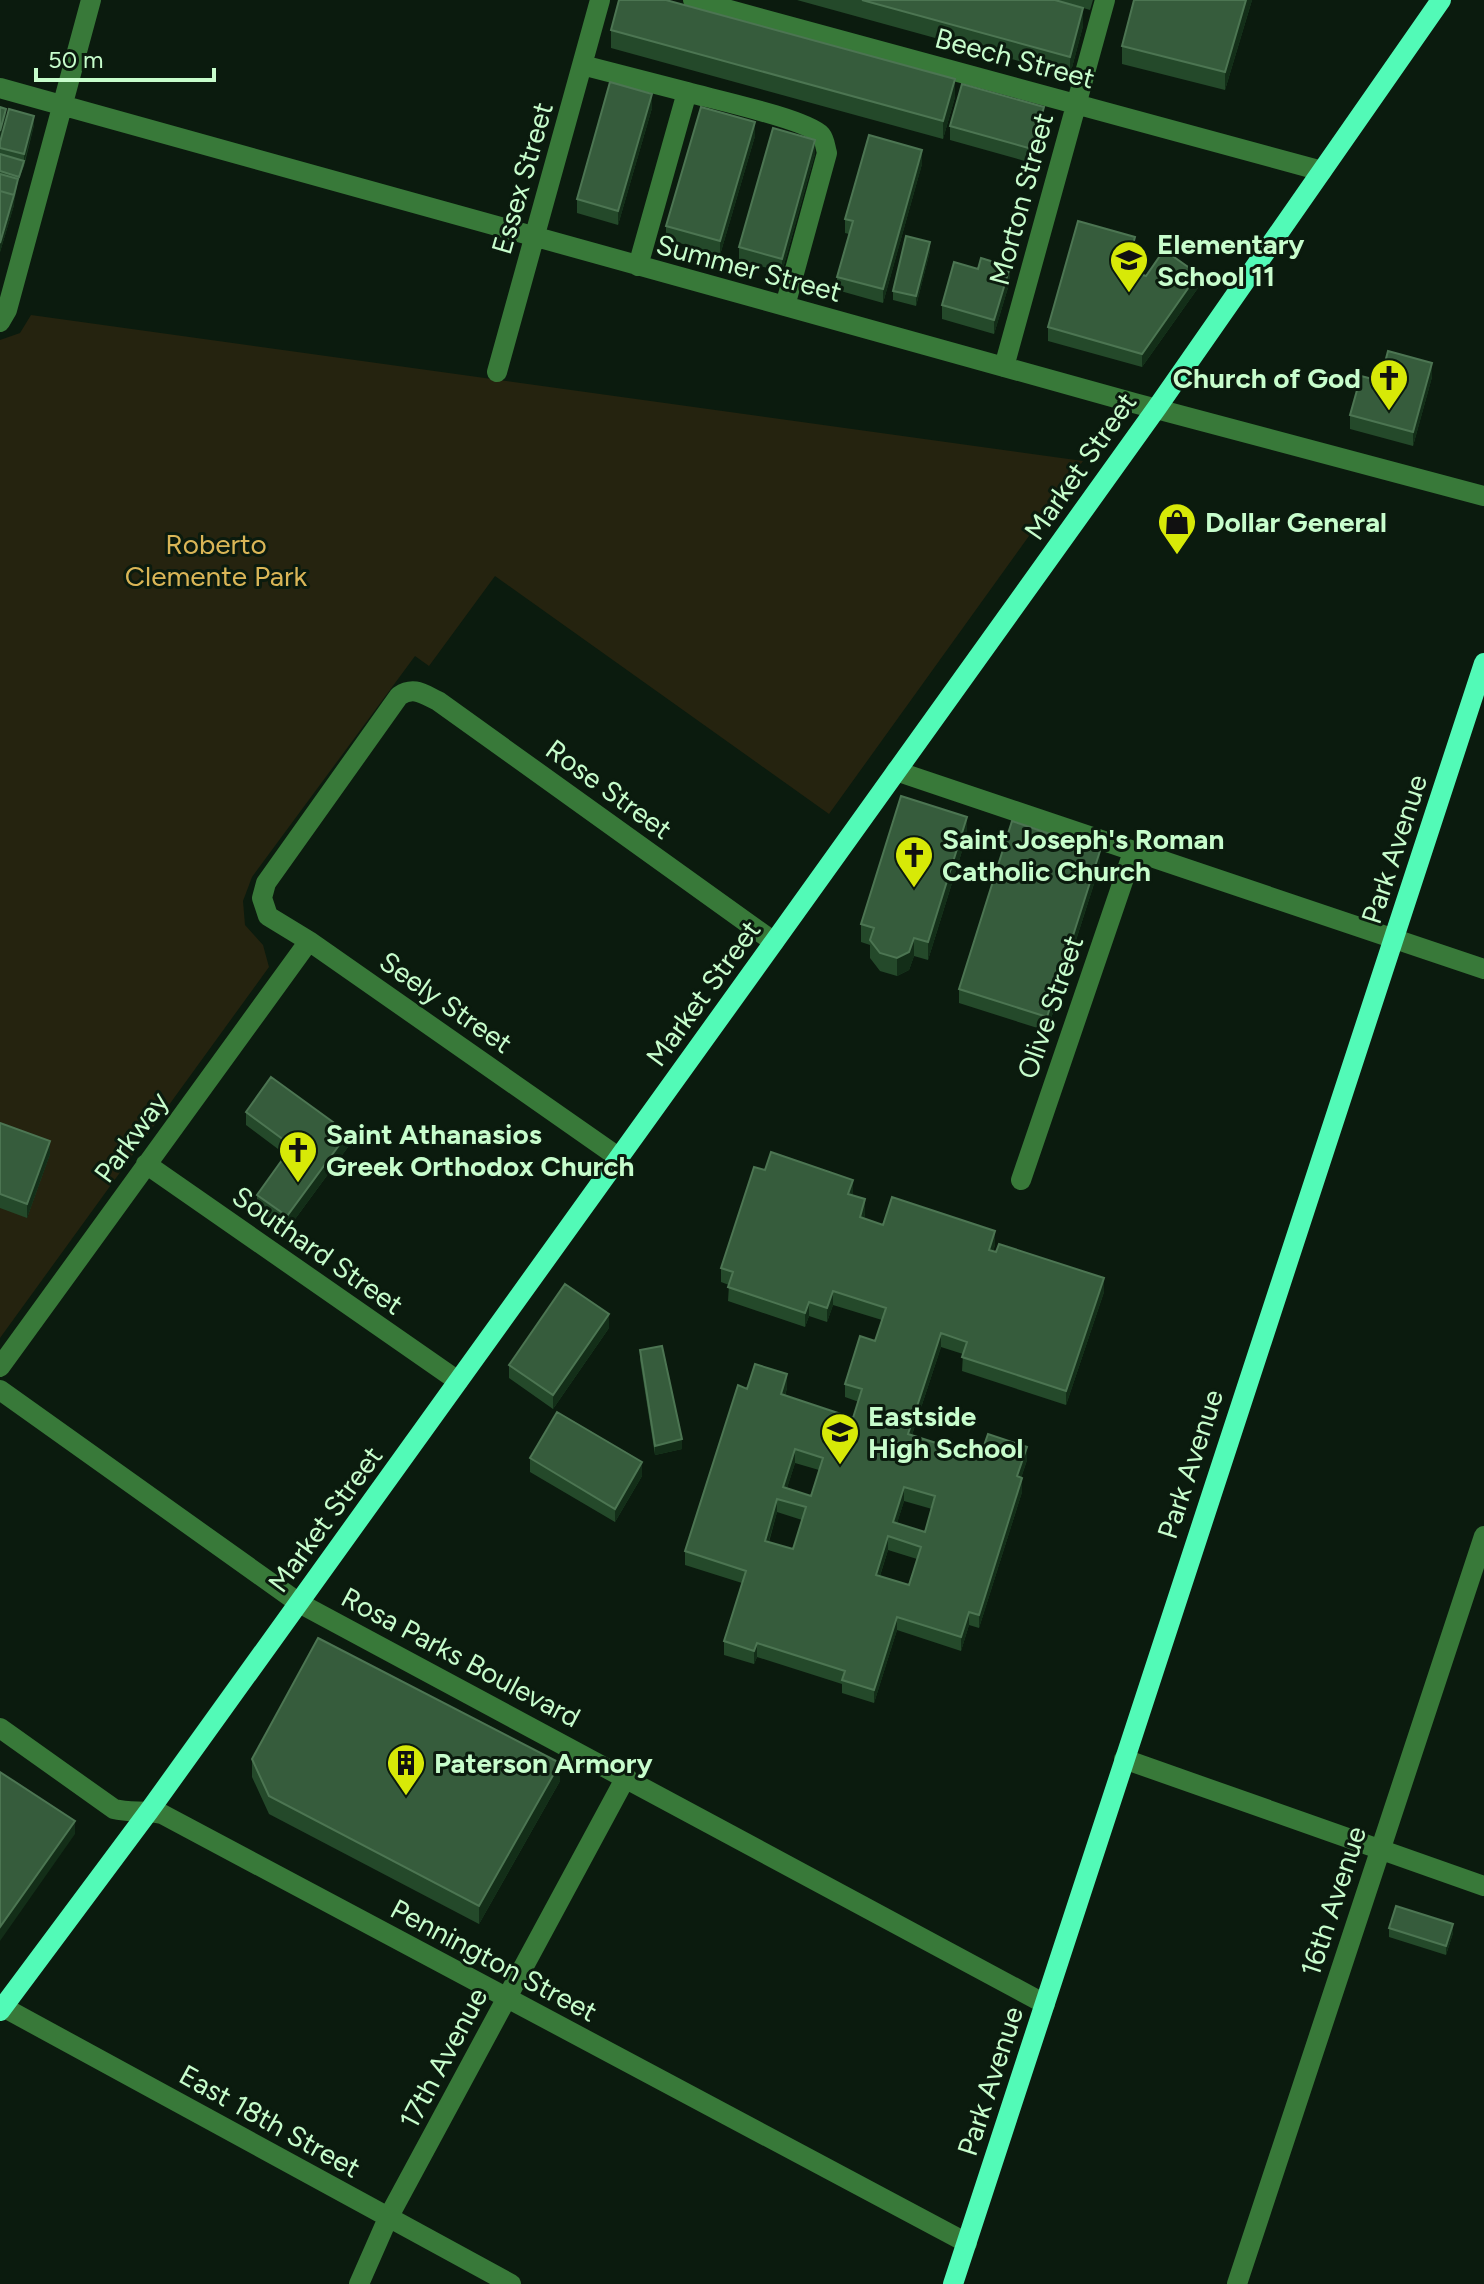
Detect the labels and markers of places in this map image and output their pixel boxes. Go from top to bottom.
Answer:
place label: Elementary School 11 [1157,227,1305,293]
school or university icon: Elementary School 11 [1108,239,1150,294]
church icon: Church of God [1368,357,1410,412]
place label: Church of God [1173,361,1361,395]
shop icon: Dollar General [1156,501,1198,556]
place label: Dollar General [1205,505,1387,539]
place label: Saint Joseph's Roman Catholic Church [942,822,1224,888]
church icon: Saint Joseph's Roman Catholic Church [893,834,935,889]
place label: Saint Athanasios Greek Orthodox Church [326,1117,634,1183]
church icon: Saint Athanasios Greek Orthodox Church [277,1129,319,1184]
place label: Eastside High School [868,1399,1023,1465]
school or university icon: Eastside High School [819,1411,861,1466]
building icon: Paterson Armory [385,1742,427,1797]
place label: Paterson Armory [434,1746,653,1780]

